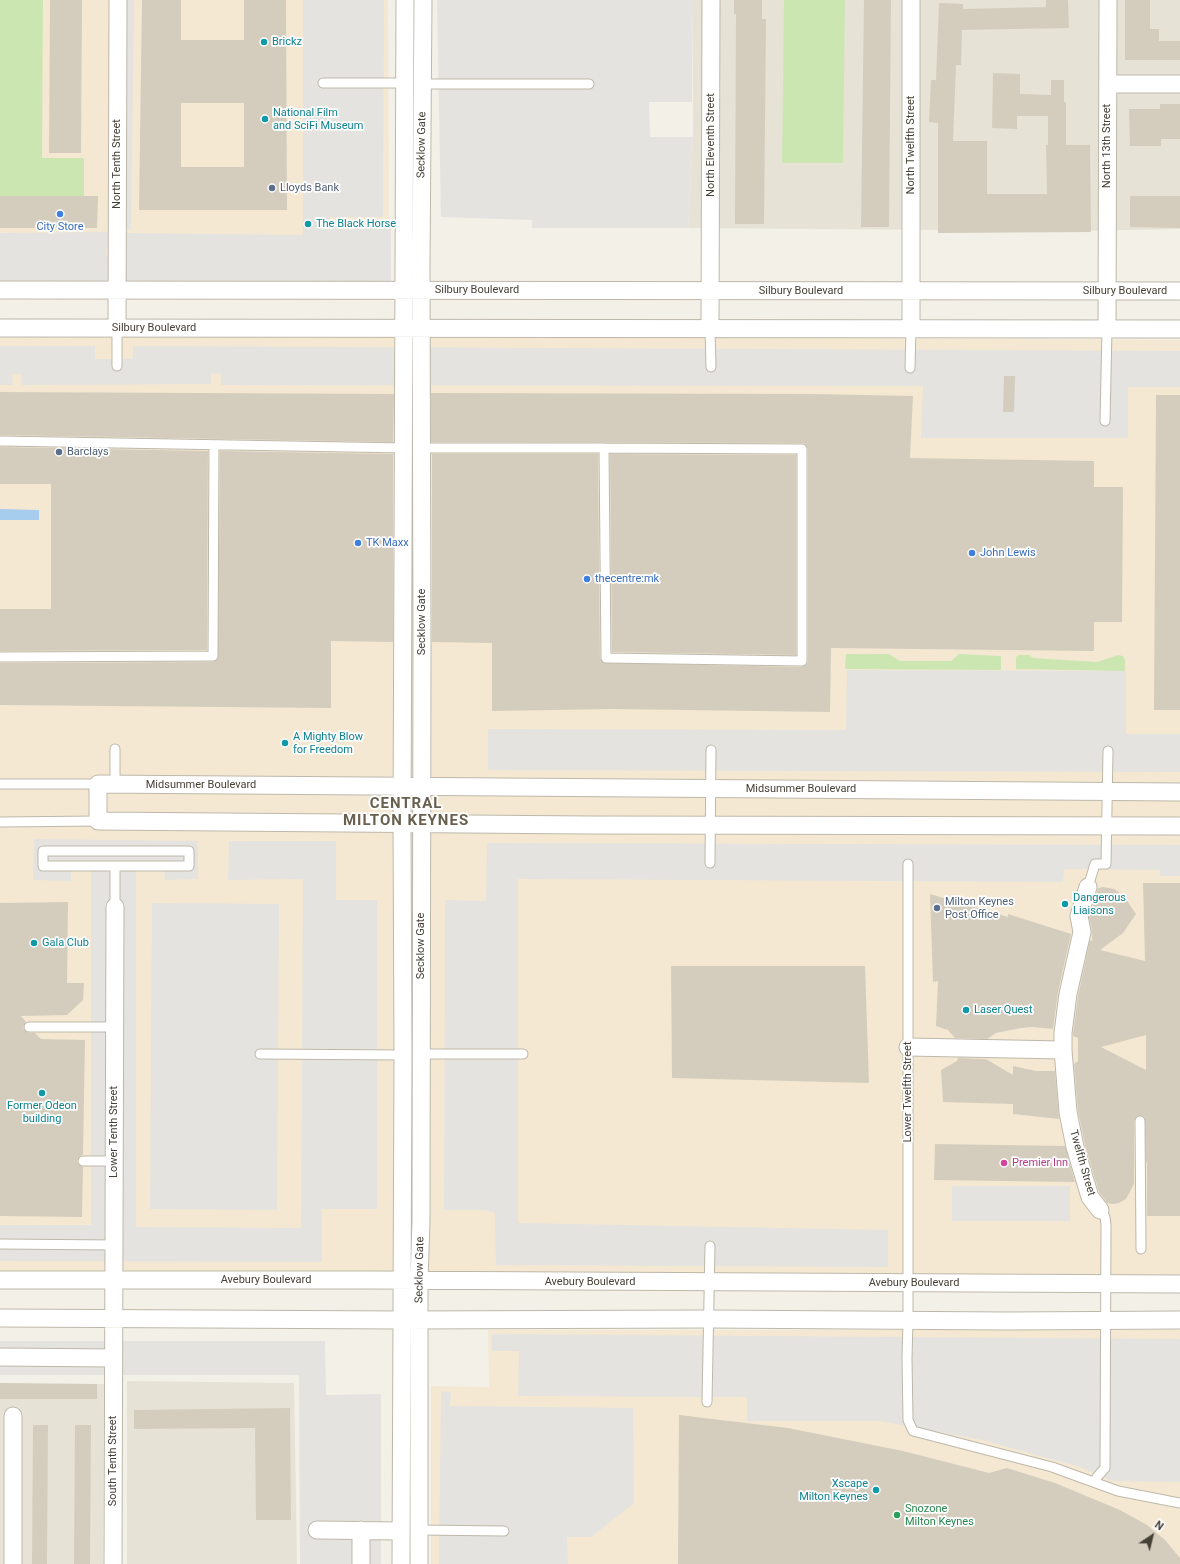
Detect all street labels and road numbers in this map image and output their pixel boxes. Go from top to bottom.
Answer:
street label: North Eleventh Street [704,93,718,197]
street label: North Twelfth Street [904,96,918,194]
street label: North 13th Street [1100,104,1114,188]
street label: Secklow Gate [415,112,429,178]
street label: North Tenth Street [110,119,124,209]
street label: Silbury Boulevard [435,283,519,297]
street label: Silbury Boulevard [759,284,843,298]
street label: Silbury Boulevard [1083,284,1167,298]
street label: Silbury Boulevard [112,321,196,335]
street label: Secklow Gate [415,589,429,655]
street label: Midsummer Boulevard [146,778,256,792]
street label: Midsummer Boulevard [746,782,856,796]
street label: Secklow Gate [414,913,428,979]
street label: Lower Twelfth Street [901,1041,915,1143]
street label: Lower Tenth Street [107,1086,121,1178]
street label: Twelfth Street [1066,1128,1098,1198]
street label: Secklow Gate [413,1237,427,1303]
street label: Avebury Boulevard [221,1273,311,1287]
street label: Avebury Boulevard [545,1275,635,1289]
street label: Avebury Boulevard [869,1276,959,1290]
street label: South Tenth Street [106,1416,120,1506]

